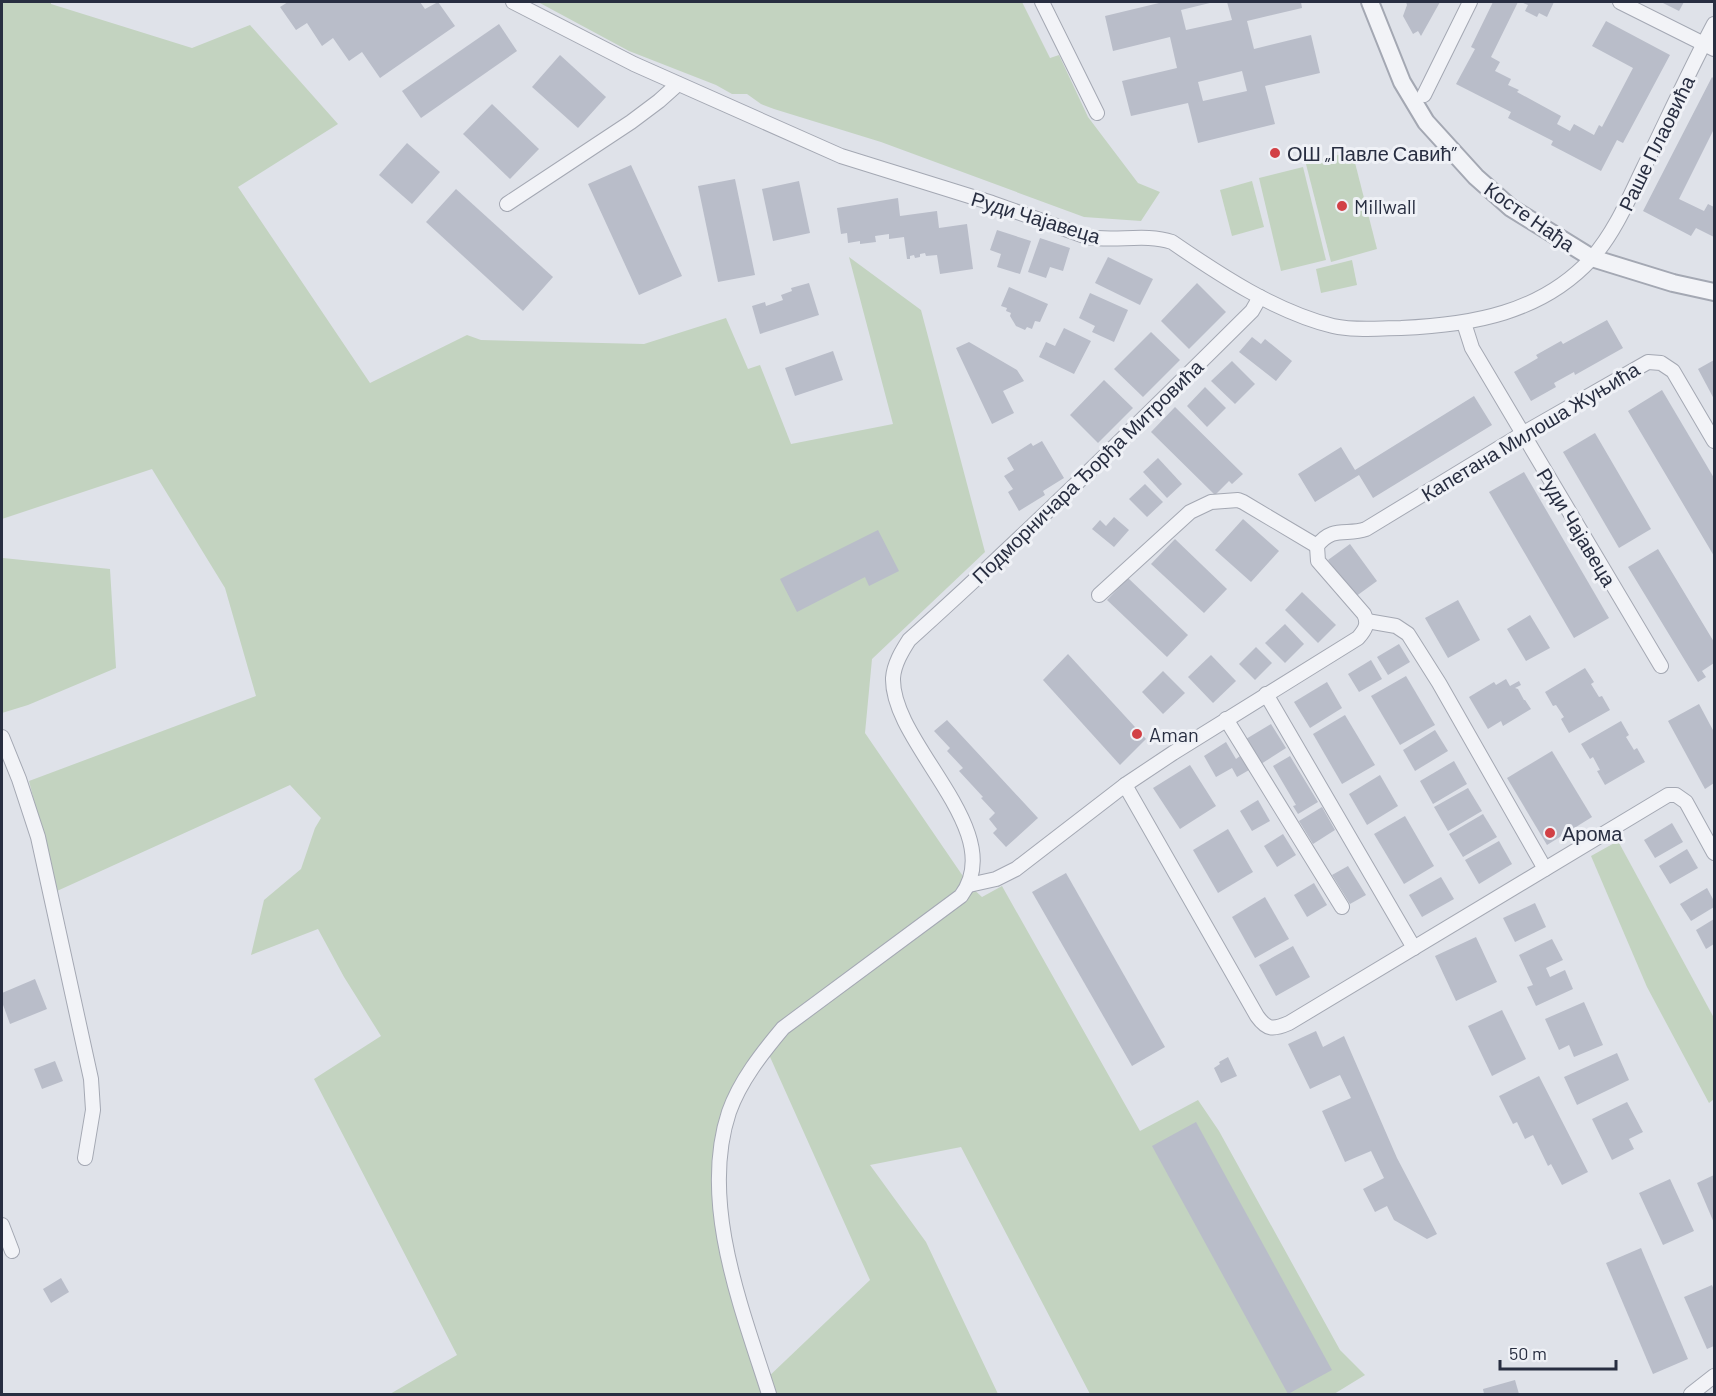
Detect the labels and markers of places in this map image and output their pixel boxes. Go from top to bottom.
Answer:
place label: ОШ „Павле Савић” [1287,141,1458,165]
marker: ОШ „Павле Савић” [1268,146,1282,160]
place label: Millwall [1354,194,1416,218]
marker: Millwall [1335,199,1349,213]
place label: Aman [1149,722,1199,746]
marker: Aman [1130,727,1144,741]
place label: Арома [1562,821,1623,845]
marker: Арома [1543,826,1557,840]

